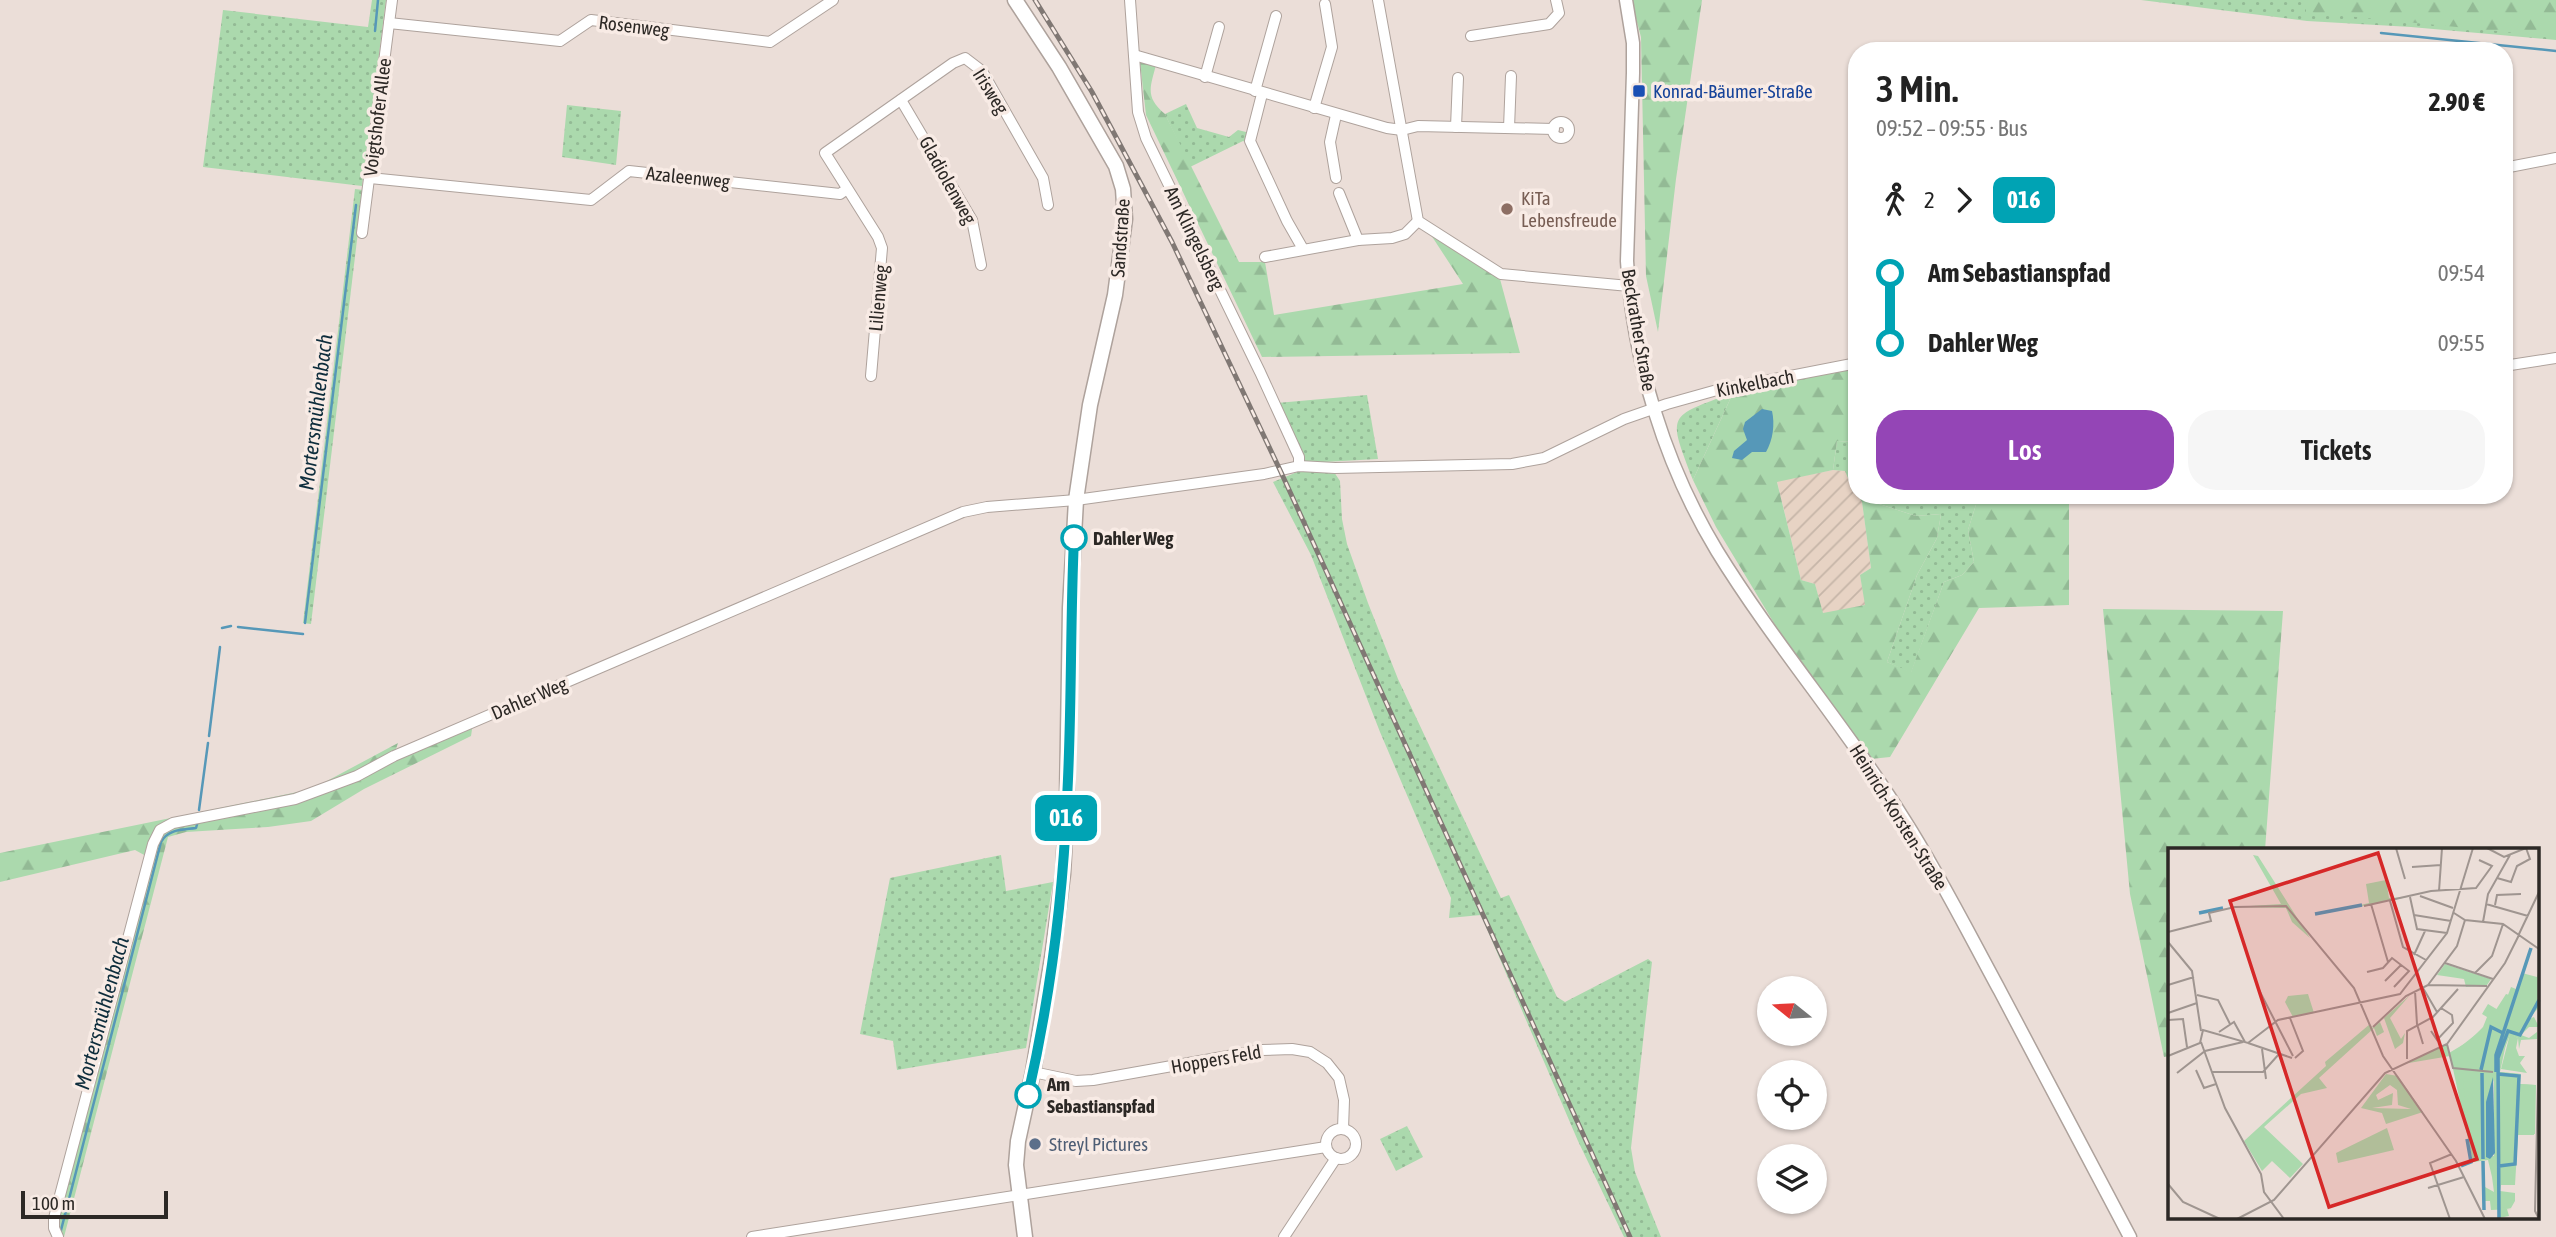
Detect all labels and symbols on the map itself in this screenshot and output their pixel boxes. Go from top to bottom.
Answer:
street label: Rosenweg [597,11,671,41]
street label: Voigtshofer Allee [359,57,395,177]
street label: Irisweg [969,64,1014,119]
place label: Konrad-Bäumer-Straße [1653,80,1813,102]
marker: Konrad-Bäumer-Straße [1631,83,1647,99]
street label: Gladiolenweg [915,132,982,228]
street label: Azaleenweg [645,162,732,192]
street label: Am Klingelsberg [1160,183,1230,294]
place label: KiTa Lebensfreude [1521,187,1617,231]
street label: Sandstraße [1106,198,1134,278]
marker: KiTa Lebensfreude [1499,201,1515,217]
street label: Lilienweg [864,263,892,332]
street label: Beckrather Straße [1617,267,1661,393]
water label: Mortersmühlenbach [294,333,336,491]
street label: Kinkelbach [1714,365,1796,401]
marker: Dahler Weg [1061,525,1087,551]
place label: Dahler Weg [1093,527,1174,549]
street label: Dahler Weg [488,672,571,724]
street label: Heinrich-Korsten-Straße [1845,740,1953,894]
line badge: 016 [1026,795,1106,841]
inset map [2168,848,2538,1220]
water label: Mortersmühlenbach [69,934,133,1092]
north arrow [1757,976,1827,1046]
street label: Hoppers Feld [1169,1040,1263,1078]
place label: Am Sebastianspfad [1046,1073,1155,1117]
marker: Am Sebastianspfad [1015,1082,1041,1108]
place label: Streyl Pictures [1049,1133,1148,1155]
marker: Streyl Pictures [1027,1136,1043,1152]
scale bar [21,1188,168,1220]

